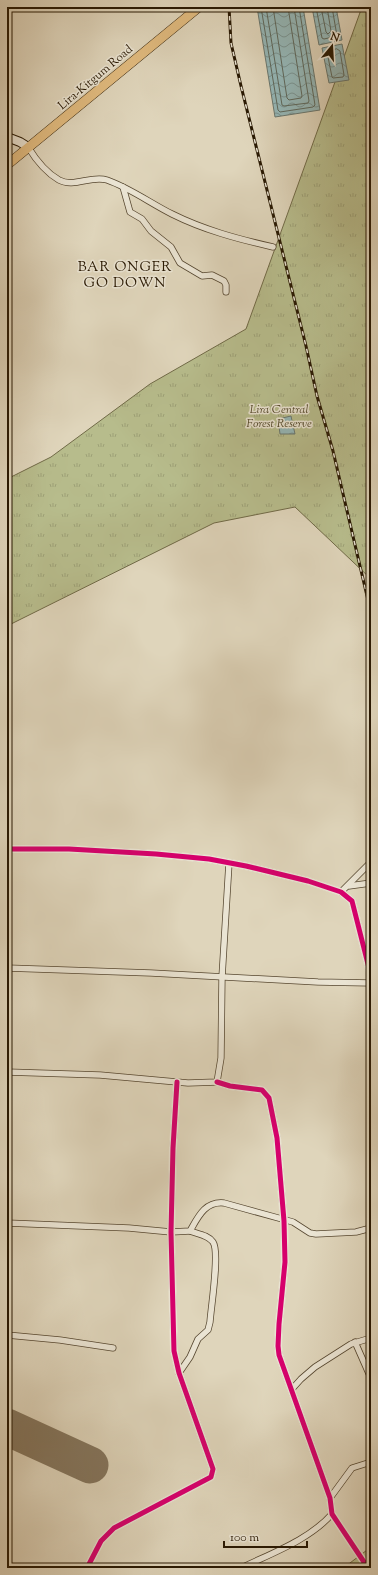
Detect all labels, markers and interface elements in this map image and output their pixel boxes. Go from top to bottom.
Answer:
north arrow [312,26,352,66]
text: N [327,28,342,46]
street label: Lira-Kitgum Road [54,41,137,115]
district label: BAR ONGER GO DOWN [78,258,172,294]
park label: Lira Central Forest Reserve [246,401,312,433]
scale bar [224,1523,307,1549]
text: 100 m [230,1529,259,1547]

